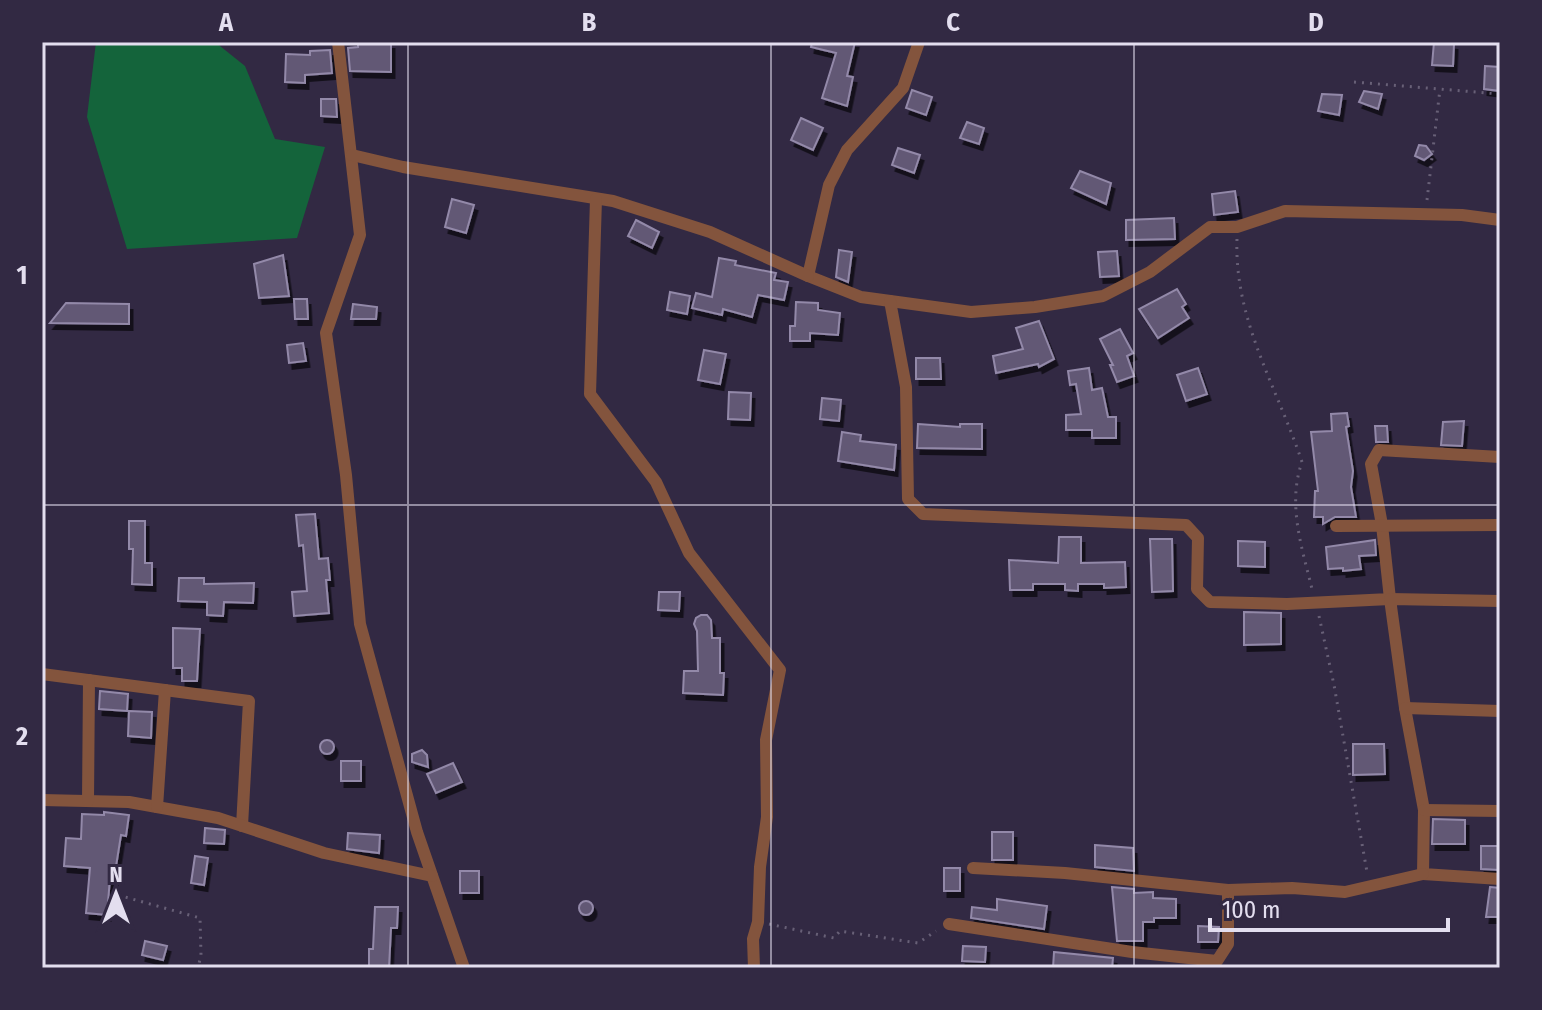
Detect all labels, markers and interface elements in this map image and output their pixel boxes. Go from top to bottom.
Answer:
text: A [218,7,234,38]
text: B [582,7,597,38]
text: C [946,7,960,38]
text: D [1308,7,1324,38]
text: 1 [17,260,28,291]
text: 2 [15,721,28,752]
north arrow [76,854,156,934]
text: N [109,861,123,888]
scale bar [1210,882,1448,932]
text: 100 m [1222,896,1280,924]

